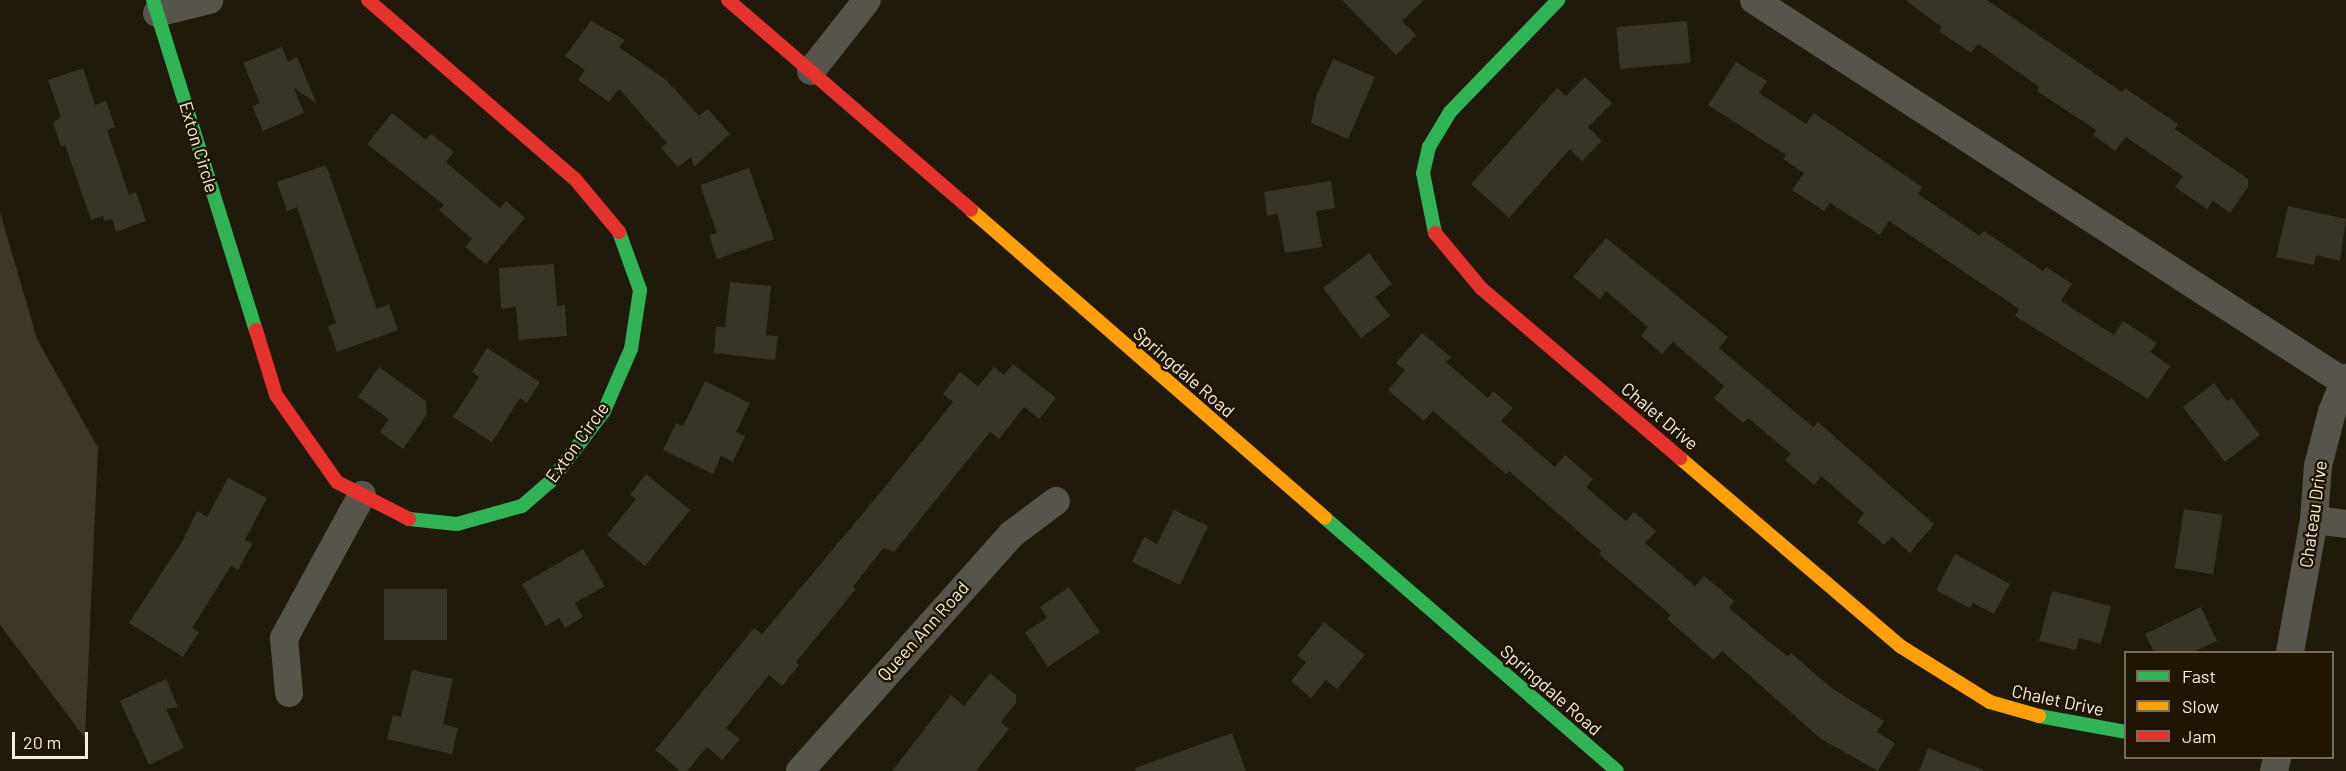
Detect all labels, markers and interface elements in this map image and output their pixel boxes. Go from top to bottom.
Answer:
street label: Exton Circle [175,99,223,195]
street label: Springdale Road [1129,322,1239,422]
street label: Chalet Drive [1617,378,1703,454]
street label: Exton Circle [541,398,613,486]
street label: Chateau Drive [2295,459,2331,569]
street label: Queen Ann Road [873,577,973,685]
street label: Springdale Road [1496,640,1606,740]
legend [2124,651,2334,759]
text: Fast [2182,665,2216,687]
street label: Chalet Drive [2010,680,2106,720]
text: Slow [2182,695,2219,717]
scale bar [15,720,92,758]
text: Jam [2182,725,2216,747]
text: 20 m [23,731,61,753]

